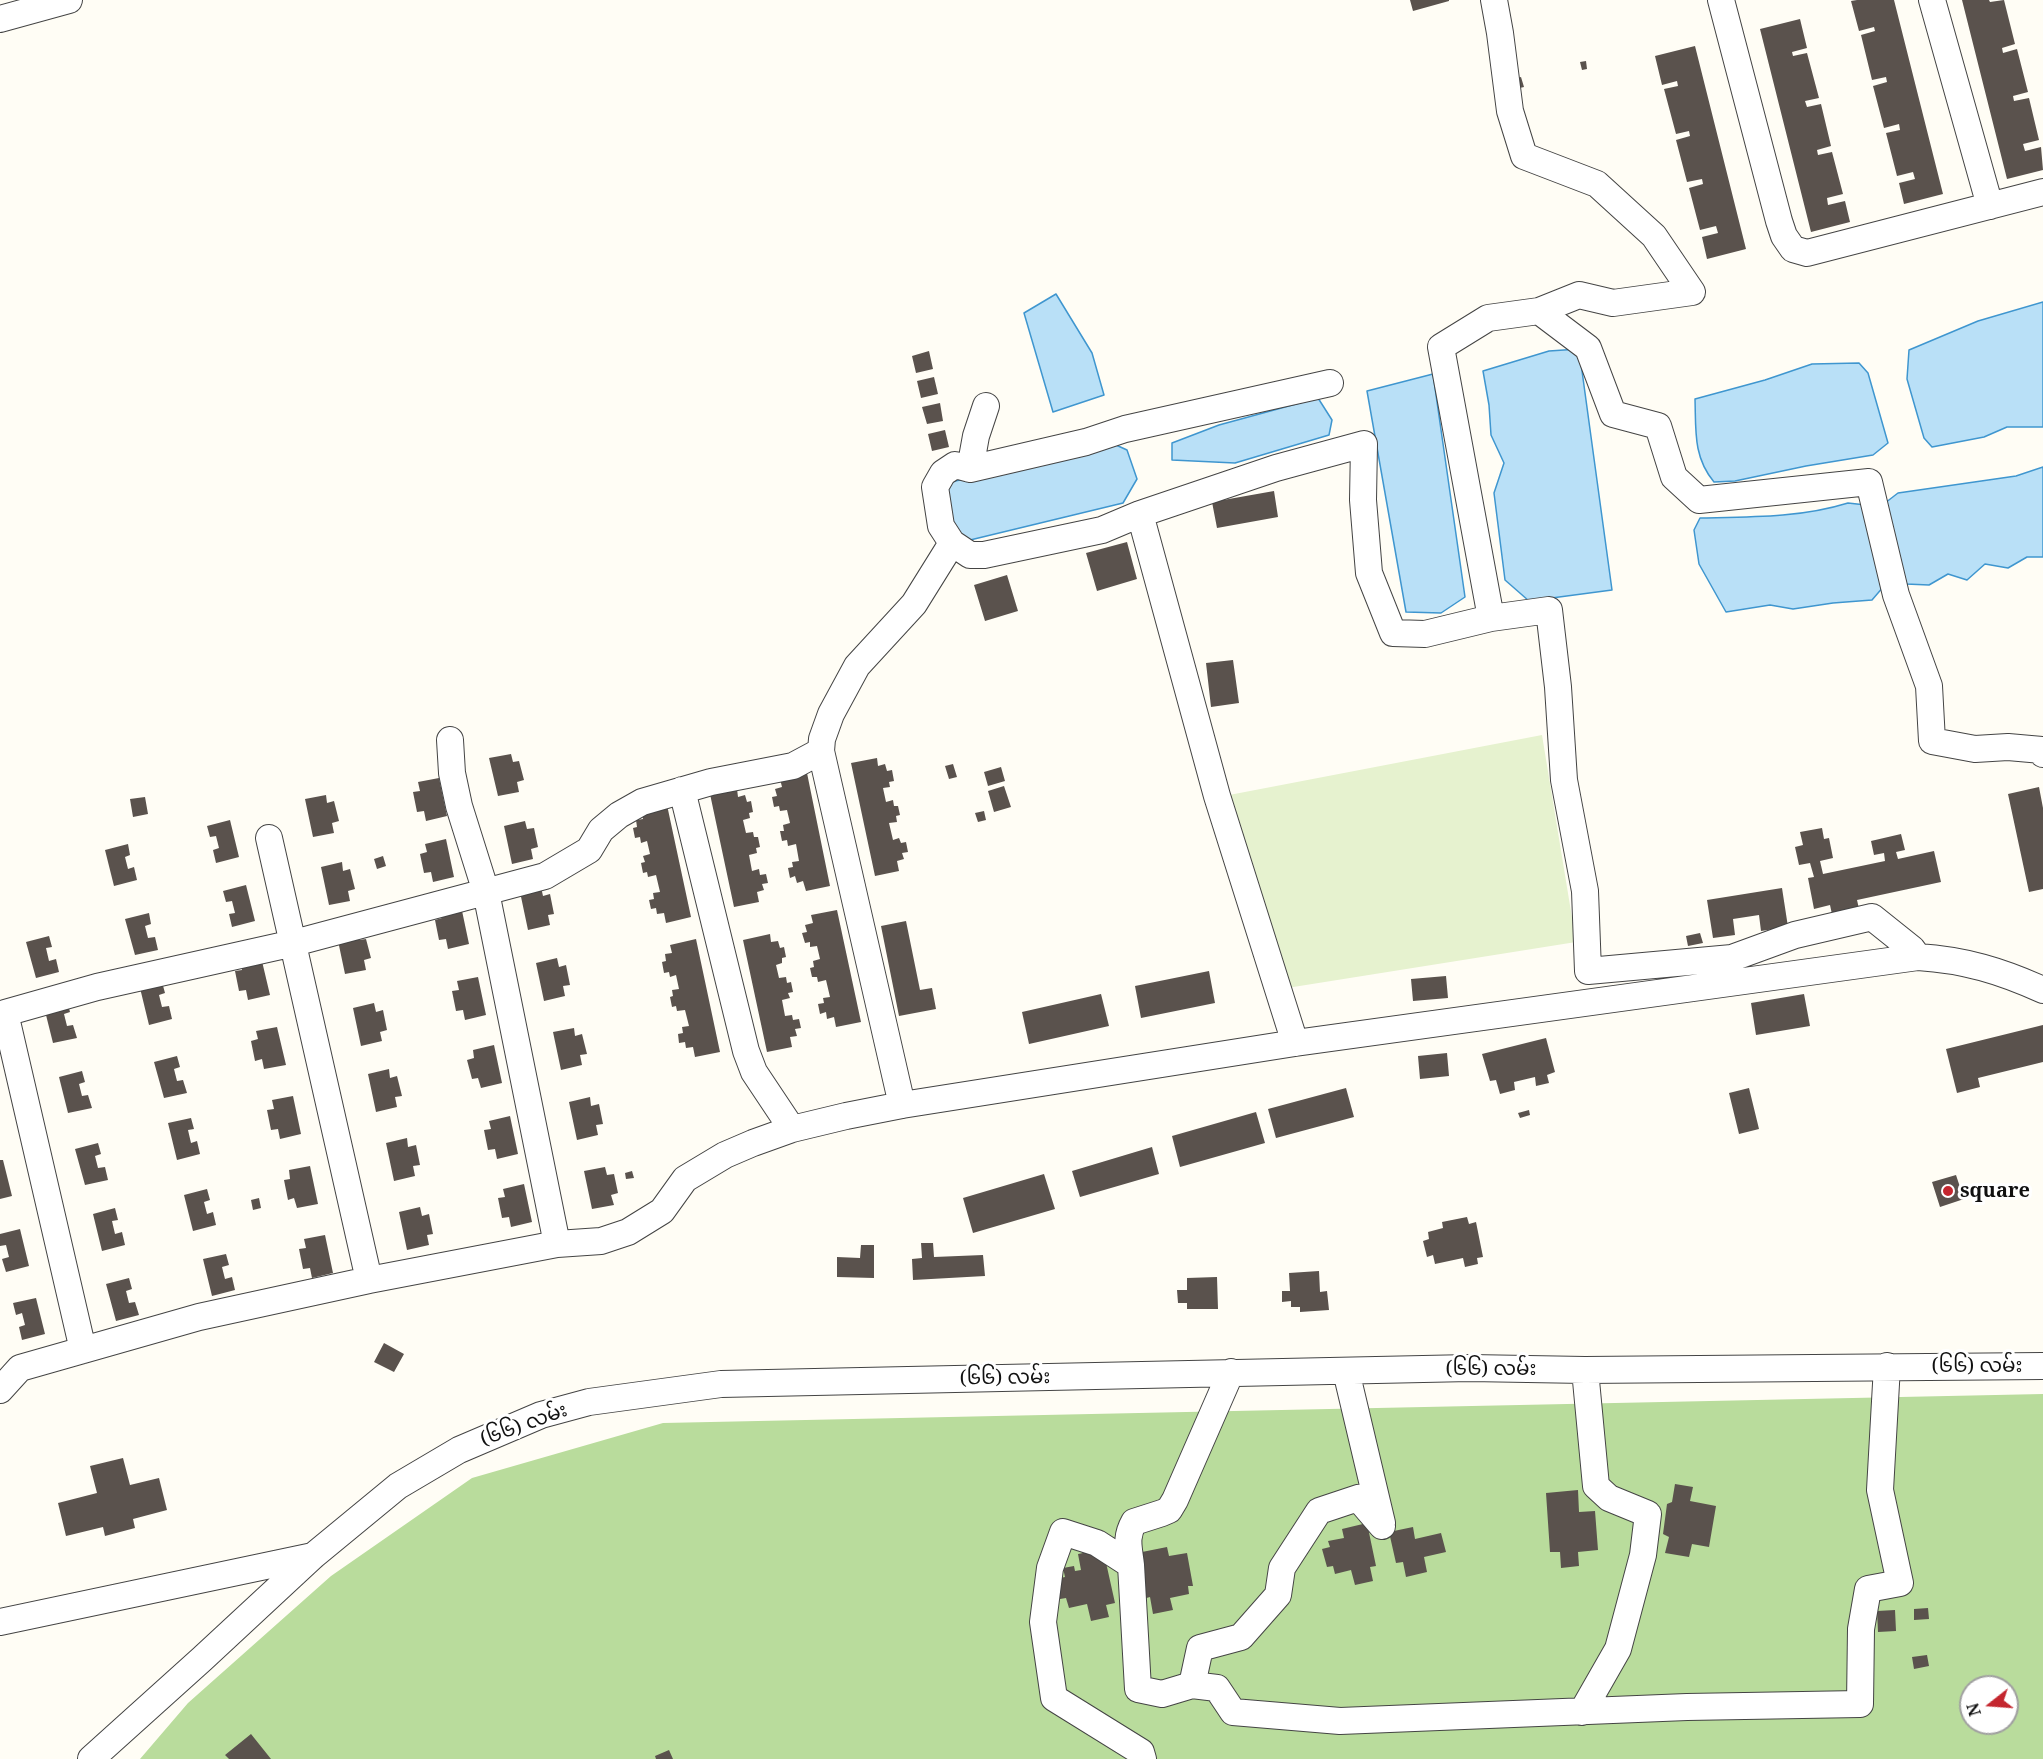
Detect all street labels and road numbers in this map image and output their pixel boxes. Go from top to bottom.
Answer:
street label: (၆၆) လမ်း [1932,1354,2022,1378]
street label: (၆၆) လမ်း [1446,1357,1536,1381]
street label: (၆၆) လမ်း [959,1365,1051,1391]
street label: (၆၆) လမ်း [477,1398,571,1452]

